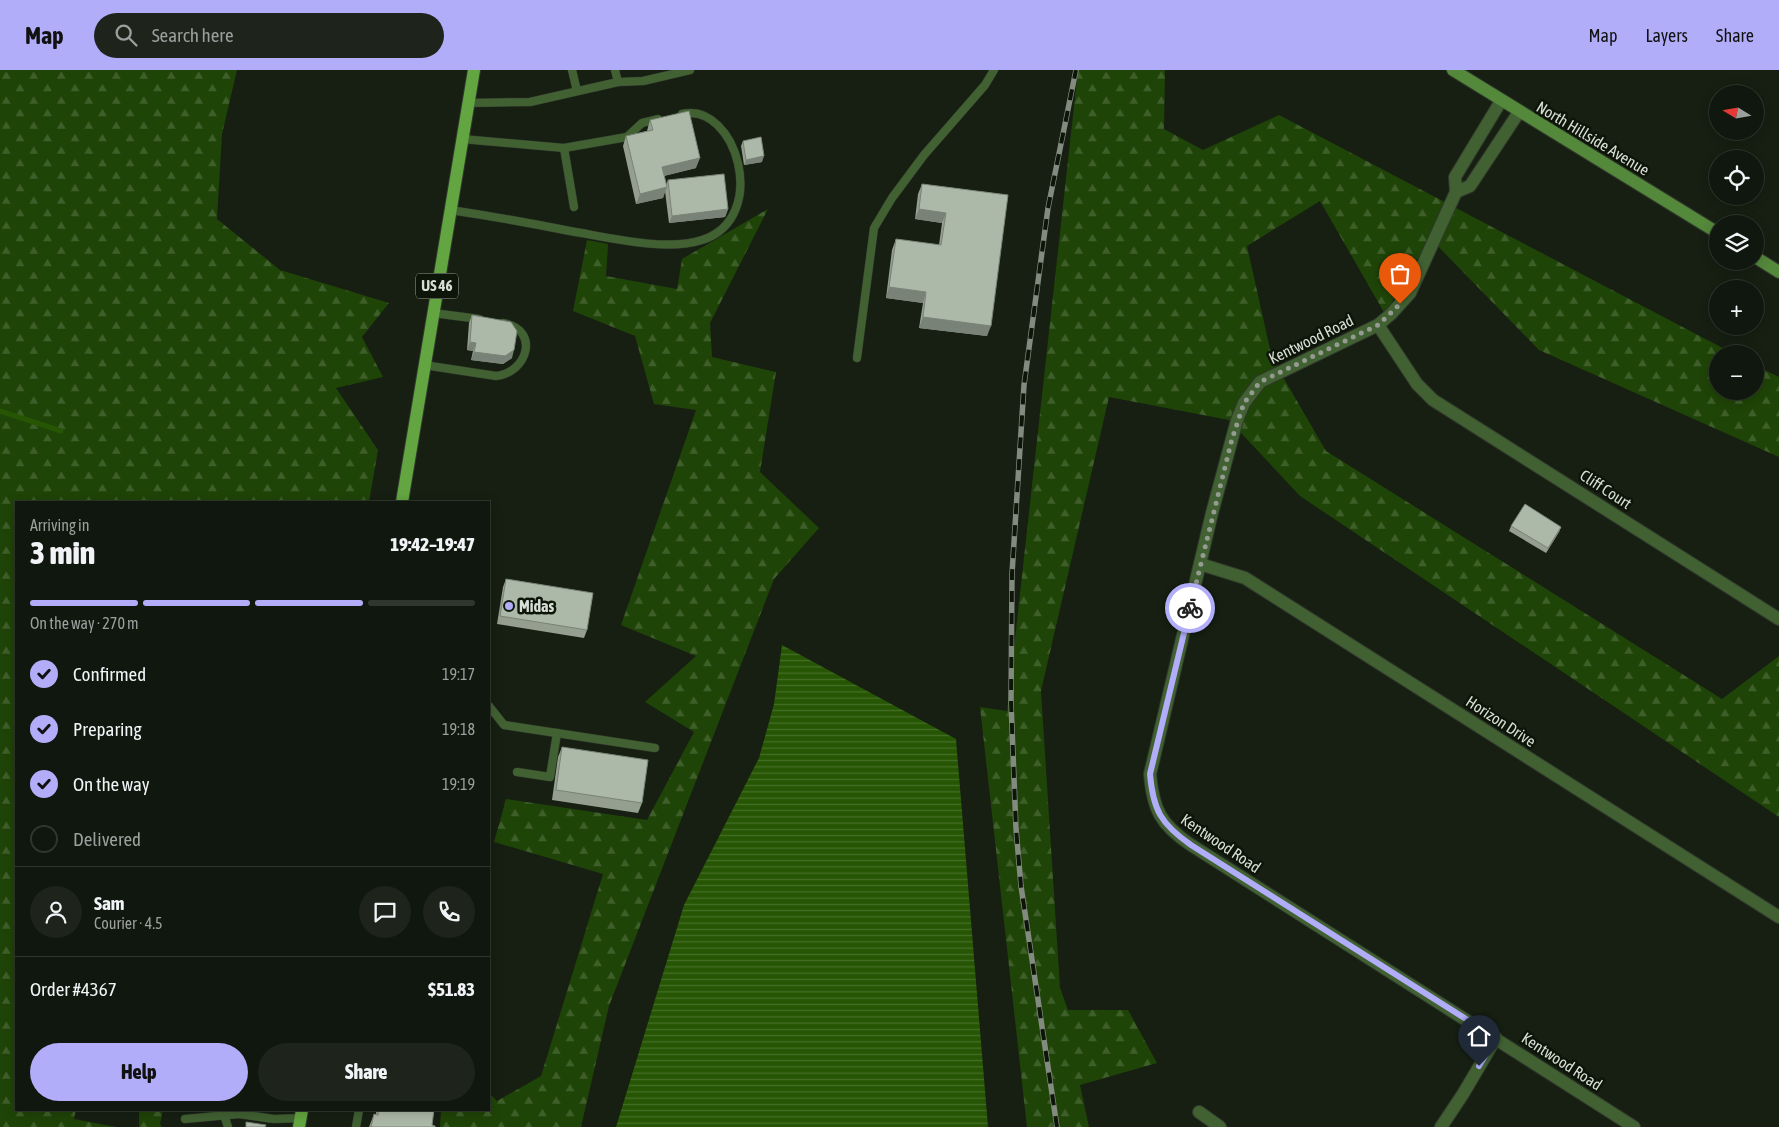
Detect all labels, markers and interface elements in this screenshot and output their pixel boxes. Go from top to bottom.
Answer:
search box [94,13,444,58]
icon: search [112,21,140,49]
text: Map [25,22,64,49]
text: Search here [152,24,234,46]
text: Map [1588,25,1617,46]
text: Layers [1645,25,1688,46]
text: Share [1716,25,1754,46]
north arrow [1709,85,1764,140]
map controls [1709,85,1764,400]
street label: North Hillside Avenue [1533,97,1653,179]
button: locate [1709,150,1764,205]
button: layers [1709,215,1764,270]
pin [1379,253,1421,304]
icon: bag [1386,260,1414,288]
road number: US 46 [416,274,458,298]
button: + [1709,280,1764,335]
street label: Kentwood Road [1266,311,1356,367]
button: − [1709,345,1764,400]
street label: Cliff Court [1577,466,1635,512]
text: Arriving in [30,516,90,534]
text: 19:42–19:47 [390,533,475,555]
text: 3 min [30,534,95,571]
courier [1165,583,1215,633]
icon: bike [1176,594,1204,622]
place label: Midas [519,597,554,615]
marker: Midas [503,600,515,612]
text: On the way · 270 m [30,614,139,632]
icon: check [30,660,58,688]
text: Confirmed [73,663,146,685]
text: 19:17 [442,665,475,683]
street label: Horizon Drive [1463,692,1539,750]
icon: check [30,715,58,743]
text: Preparing [73,718,142,740]
text: 19:18 [442,720,475,738]
icon: check [30,770,58,798]
text: On the way [73,773,150,795]
text: 19:19 [442,775,475,793]
street label: Kentwood Road [1178,810,1264,876]
text: Delivered [73,828,141,850]
button: person [30,886,82,938]
button: chat [359,886,411,938]
button: phone [423,886,475,938]
text: Sam [94,892,125,914]
text: Courier · 4.5 [94,914,163,932]
text: Order #4367 [30,978,117,1000]
text: $51.83 [428,978,475,1000]
pin [1458,1015,1500,1066]
icon: home [1465,1022,1493,1050]
street label: Kentwood Road [1519,1028,1605,1094]
button: Help [30,1043,248,1101]
button: Share [258,1043,475,1101]

